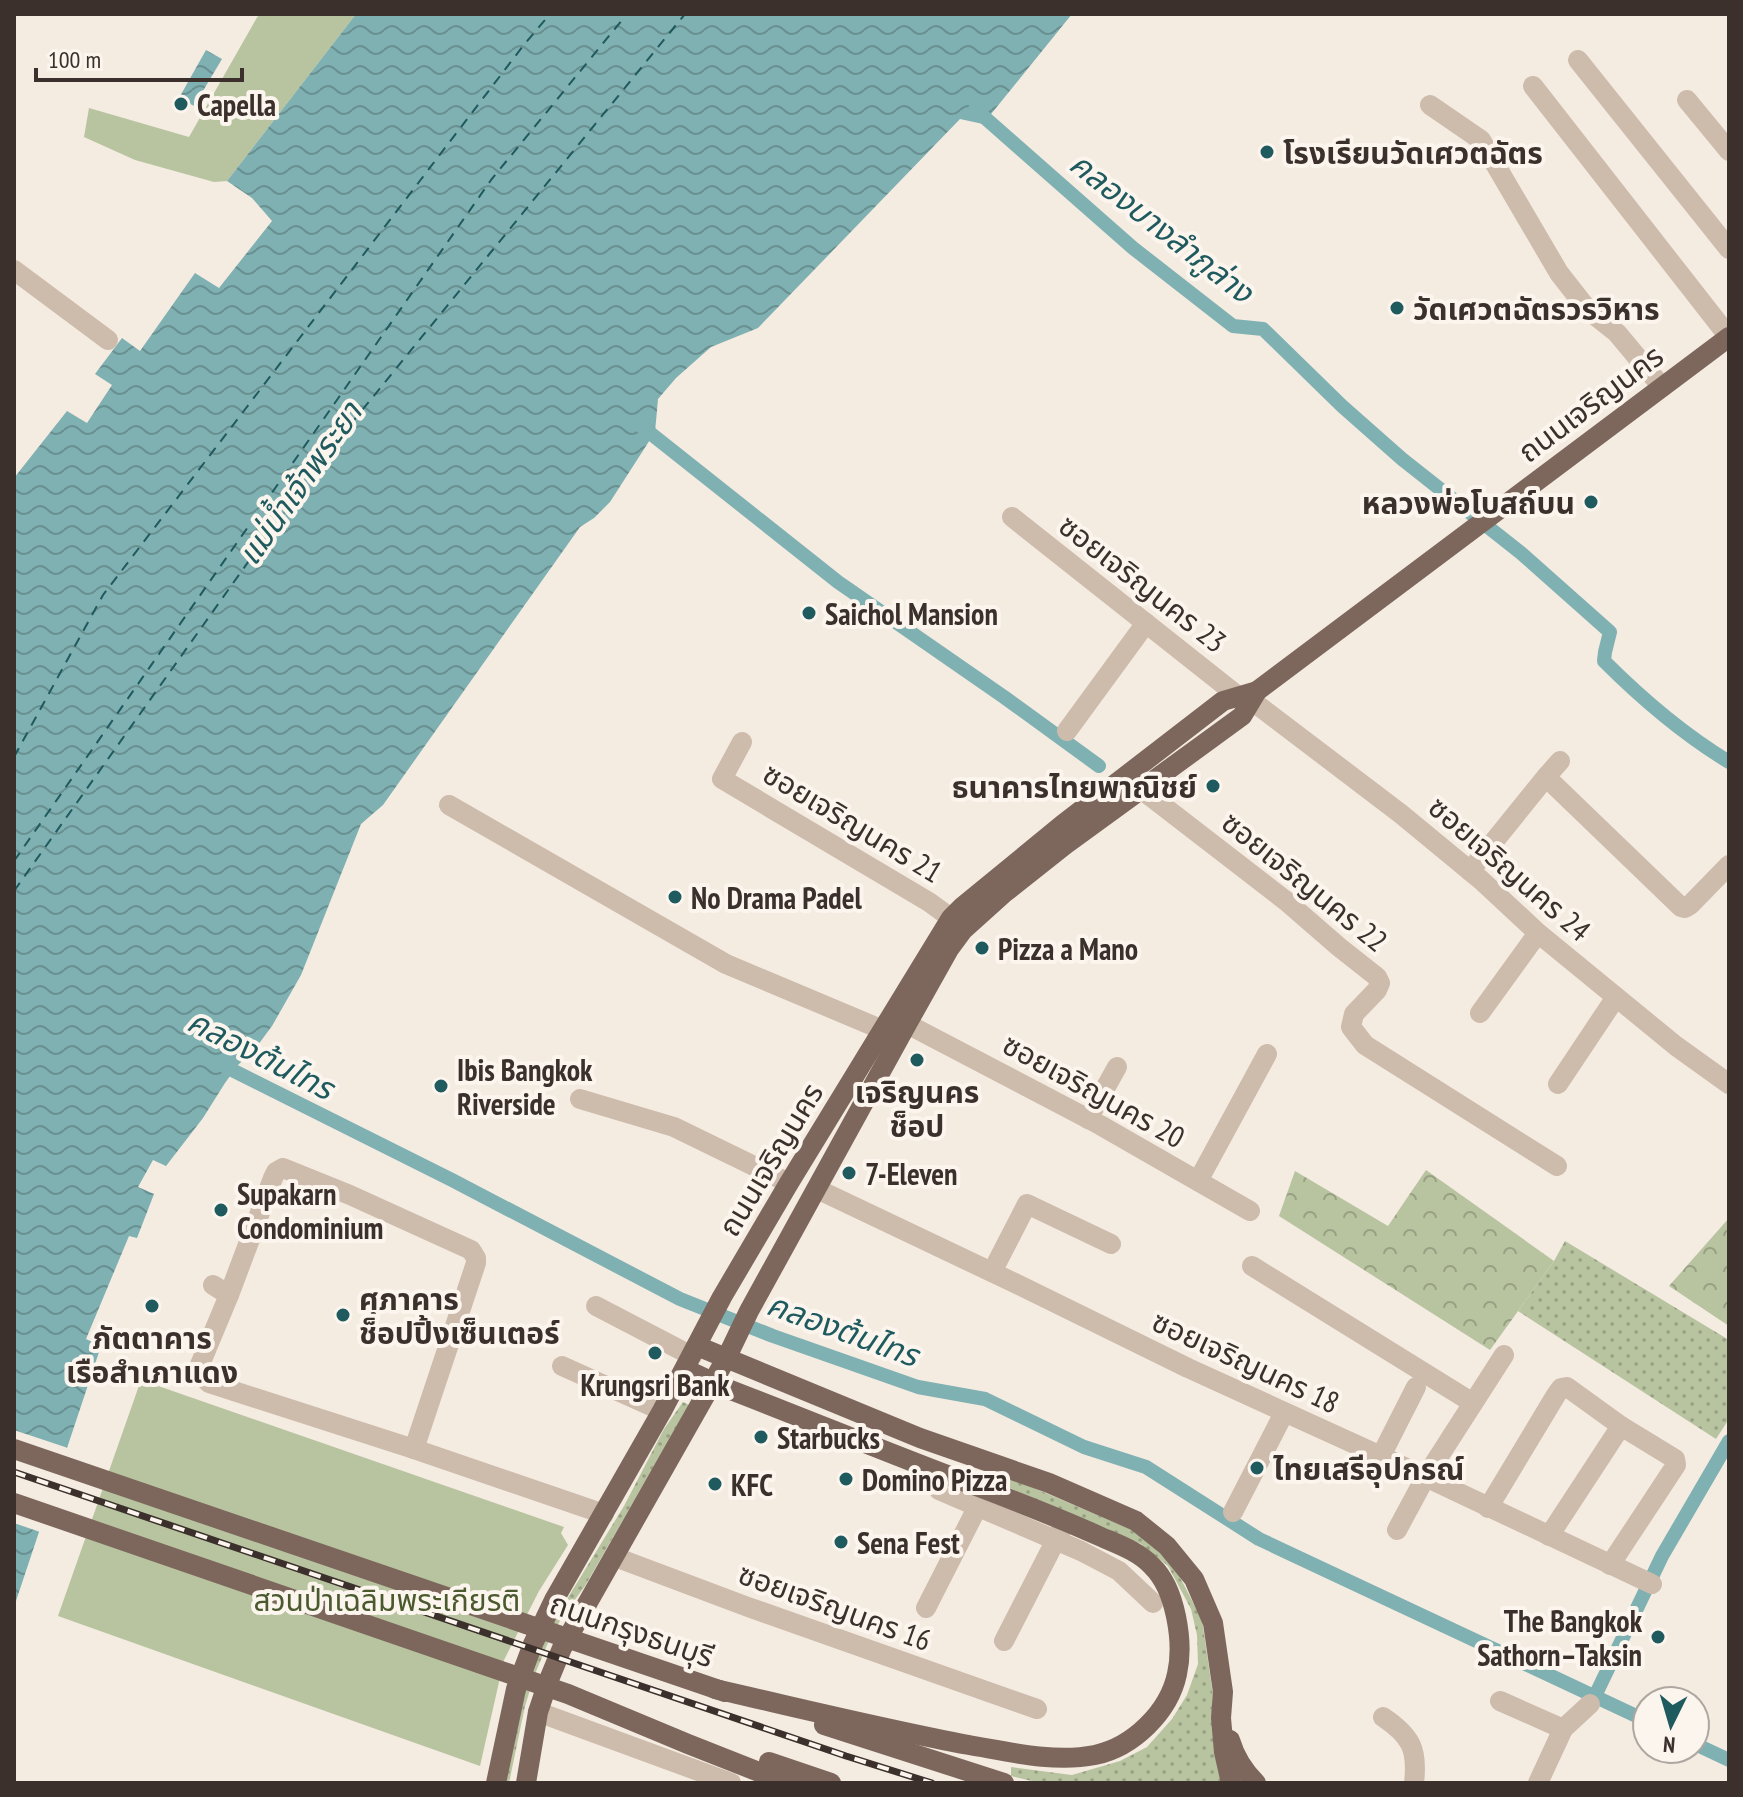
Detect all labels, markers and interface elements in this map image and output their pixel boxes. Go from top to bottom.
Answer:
scale bar [36,32,242,82]
text: 100 m [48,44,101,75]
place label: Capella [197,85,276,124]
marker: Capella [172,95,190,113]
place label: โรงเรียนวัดเศวตฉัตร [1283,133,1543,172]
water label: คลองบางลำภูล่าง [1062,142,1264,313]
marker: โรงเรียนวัดเศวตฉัตร [1258,143,1276,161]
place label: วัดเศวตฉัตรวรวิหาร [1413,289,1660,328]
marker: วัดเศวตฉัตรวรวิหาร [1388,299,1406,317]
street label: ถนนเจริญนคร [1510,336,1670,470]
water label: แม่น้ำเจ้าพระยา [227,392,372,573]
place label: หลวงพ่อโบสถ์บน [1362,483,1575,522]
marker: หลวงพ่อโบสถ์บน [1582,493,1600,511]
street label: ซอยเจริญนคร 23 [1051,505,1235,661]
place label: Saichol Mansion [825,594,998,633]
marker: Saichol Mansion [800,604,818,622]
street label: ซอยเจริญนคร 21 [756,753,950,891]
place label: ธนาคารไทยพาณิชย์ [952,767,1197,806]
marker: ธนาคารไทยพาณิชย์ [1204,777,1222,795]
street label: ซอยเจริญนคร 24 [1421,787,1599,949]
street label: ซอยเจริญนคร 22 [1214,802,1396,960]
place label: No Drama Padel [691,878,863,917]
marker: No Drama Padel [666,888,684,906]
place label: Pizza a Mano [998,929,1138,968]
marker: Pizza a Mano [973,939,991,957]
water label: คลองต้นไทร [181,999,343,1110]
street label: ซอยเจริญนคร 20 [996,1024,1192,1156]
place label: Ibis Bangkok Riverside [457,1050,593,1123]
marker: เจริญนคร ช็อป [908,1051,926,1069]
place label: เจริญนคร ช็อป [855,1072,979,1145]
street label: ถนนเจริญนคร [709,1075,831,1243]
marker: Ibis Bangkok Riverside [432,1077,450,1095]
place label: 7-Eleven [865,1154,958,1193]
marker: 7-Eleven [840,1164,858,1182]
place label: Supakarn Condominium [237,1174,384,1247]
marker: Supakarn Condominium [212,1201,230,1219]
place label: ศุภาคาร ช็อปปิ้งเซ็นเตอร์ [359,1279,560,1352]
water label: คลองต้นไทร [761,1282,927,1377]
marker: ภัตตาคาร เรือสำเภาแดง [143,1297,161,1315]
street label: ซอยเจริญนคร 18 [1146,1301,1346,1421]
marker: ศุภาคาร ช็อปปิ้งเซ็นเตอร์ [334,1306,352,1324]
place label: ภัตตาคาร เรือสำเภาแดง [66,1318,238,1391]
marker: Krungsri Bank [646,1344,664,1362]
place label: Krungsri Bank [580,1365,730,1404]
place label: Starbucks [777,1418,880,1457]
marker: Starbucks [752,1428,770,1446]
place label: ไทยเสรีอุปกรณ์ [1273,1449,1464,1488]
marker: ไทยเสรีอุปกรณ์ [1248,1459,1266,1477]
place label: Domino Pizza [862,1460,1007,1499]
place label: KFC [731,1465,773,1504]
marker: Domino Pizza [837,1470,855,1488]
marker: KFC [706,1475,724,1493]
place label: Sena Fest [857,1523,960,1562]
marker: Sena Fest [832,1533,850,1551]
street label: ซอยเจริญนคร 16 [733,1553,937,1659]
park label: สวนป่าเฉลิมพระเกียรติ [254,1580,520,1619]
street label: ถนนกรุงธนบุรี [545,1583,719,1675]
place label: The Bangkok Sathorn–Taksin [1477,1601,1643,1674]
marker: The Bangkok Sathorn–Taksin [1649,1628,1667,1646]
north arrow [1631,1685,1711,1765]
text: N [1662,1730,1676,1759]

